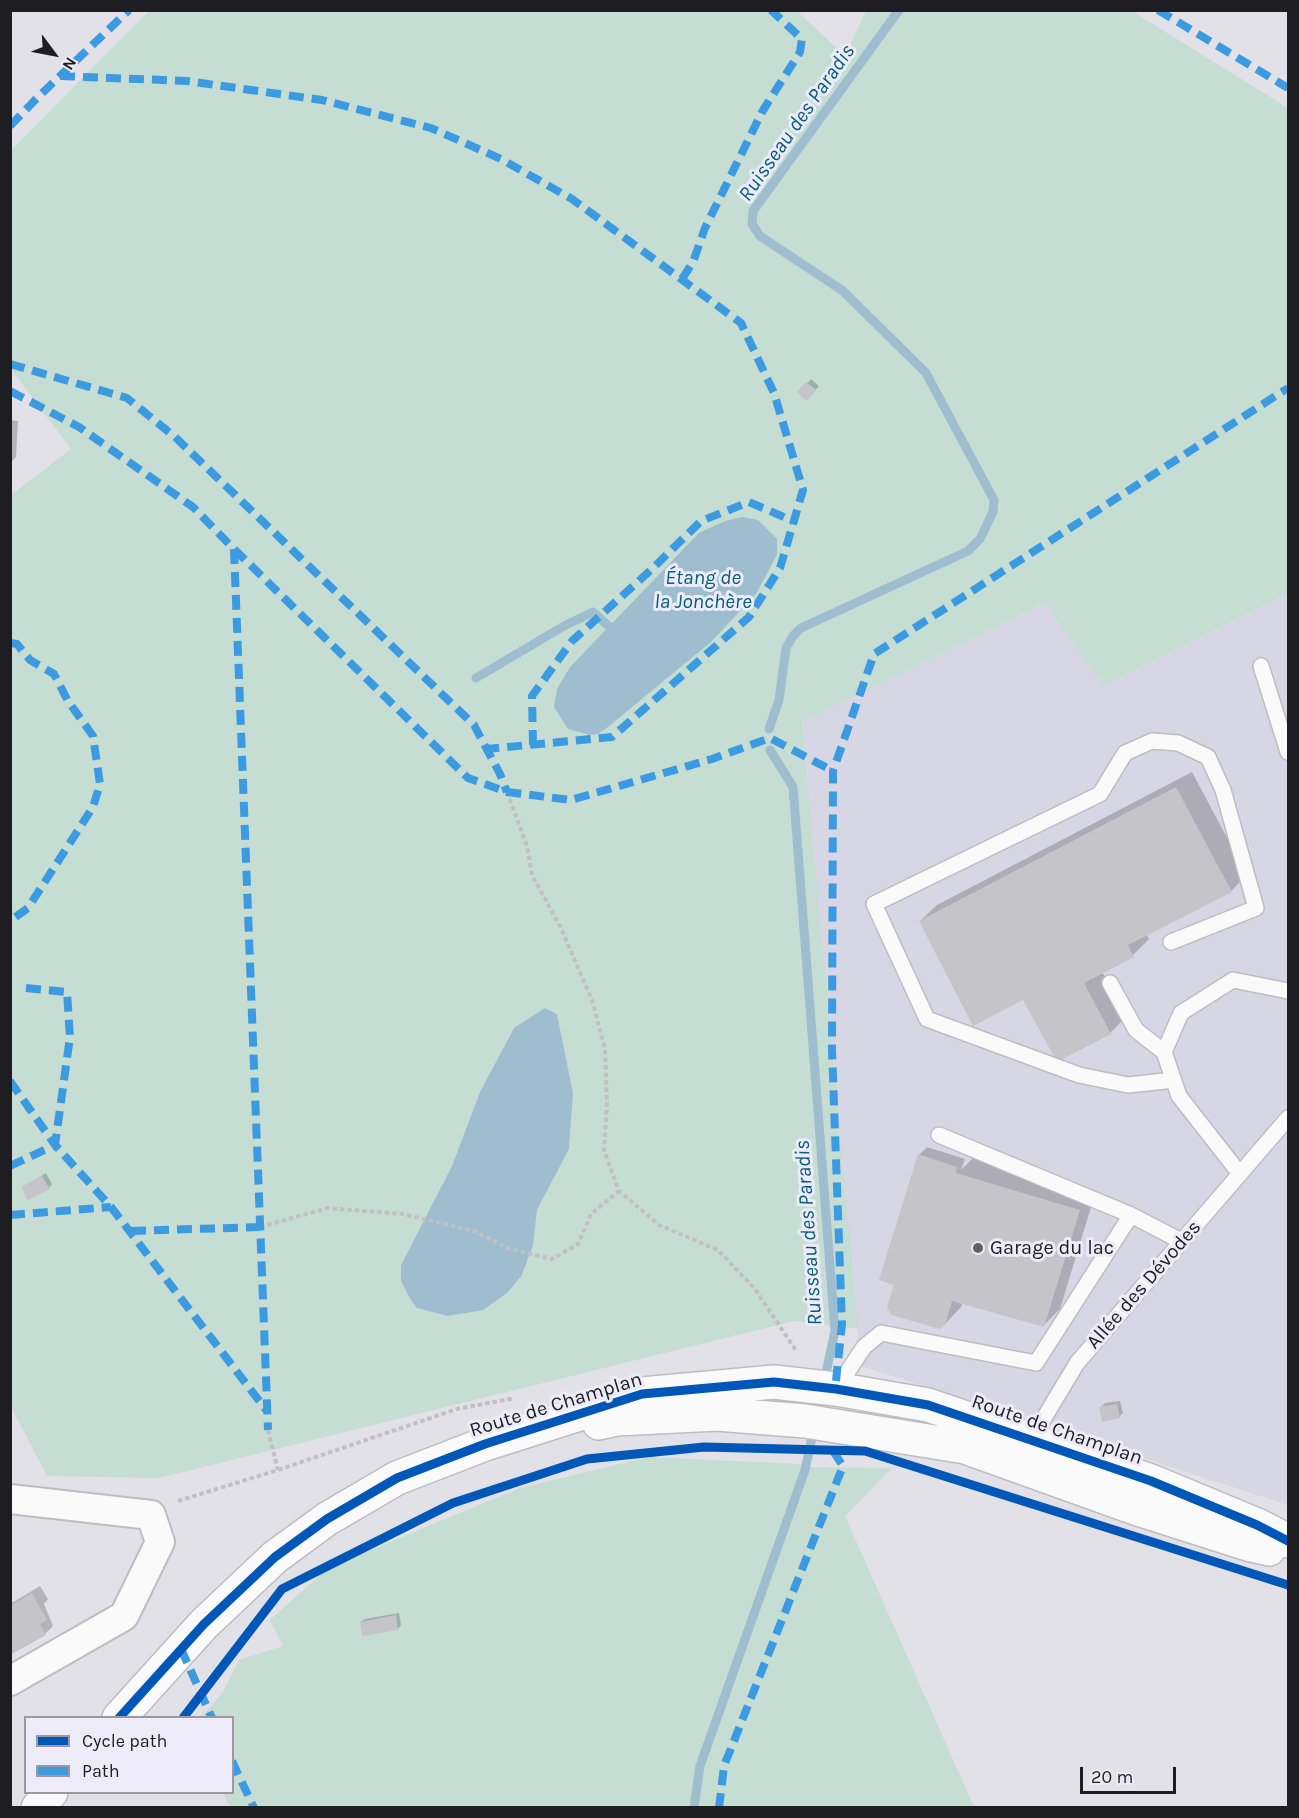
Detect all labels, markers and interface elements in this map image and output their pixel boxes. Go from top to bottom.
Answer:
north arrow [24,24,84,84]
water label: Ruisseau des Paradis [733,40,861,206]
text: N [59,54,81,74]
water label: Étang de la Jonchère [654,565,752,615]
water label: Ruisseau des Paradis [790,1139,828,1327]
street label: Allée des Dévodes [1082,1216,1206,1354]
place label: Garage du lac [990,1236,1114,1260]
marker: Garage du lac [971,1241,985,1255]
street label: Route de Champlan [467,1367,645,1443]
street label: Route de Champlan [968,1389,1146,1471]
legend [24,1716,234,1794]
text: Cycle path [82,1730,167,1752]
scale bar [1083,1755,1179,1793]
text: Path [82,1760,120,1782]
text: 20 m [1091,1766,1133,1788]

